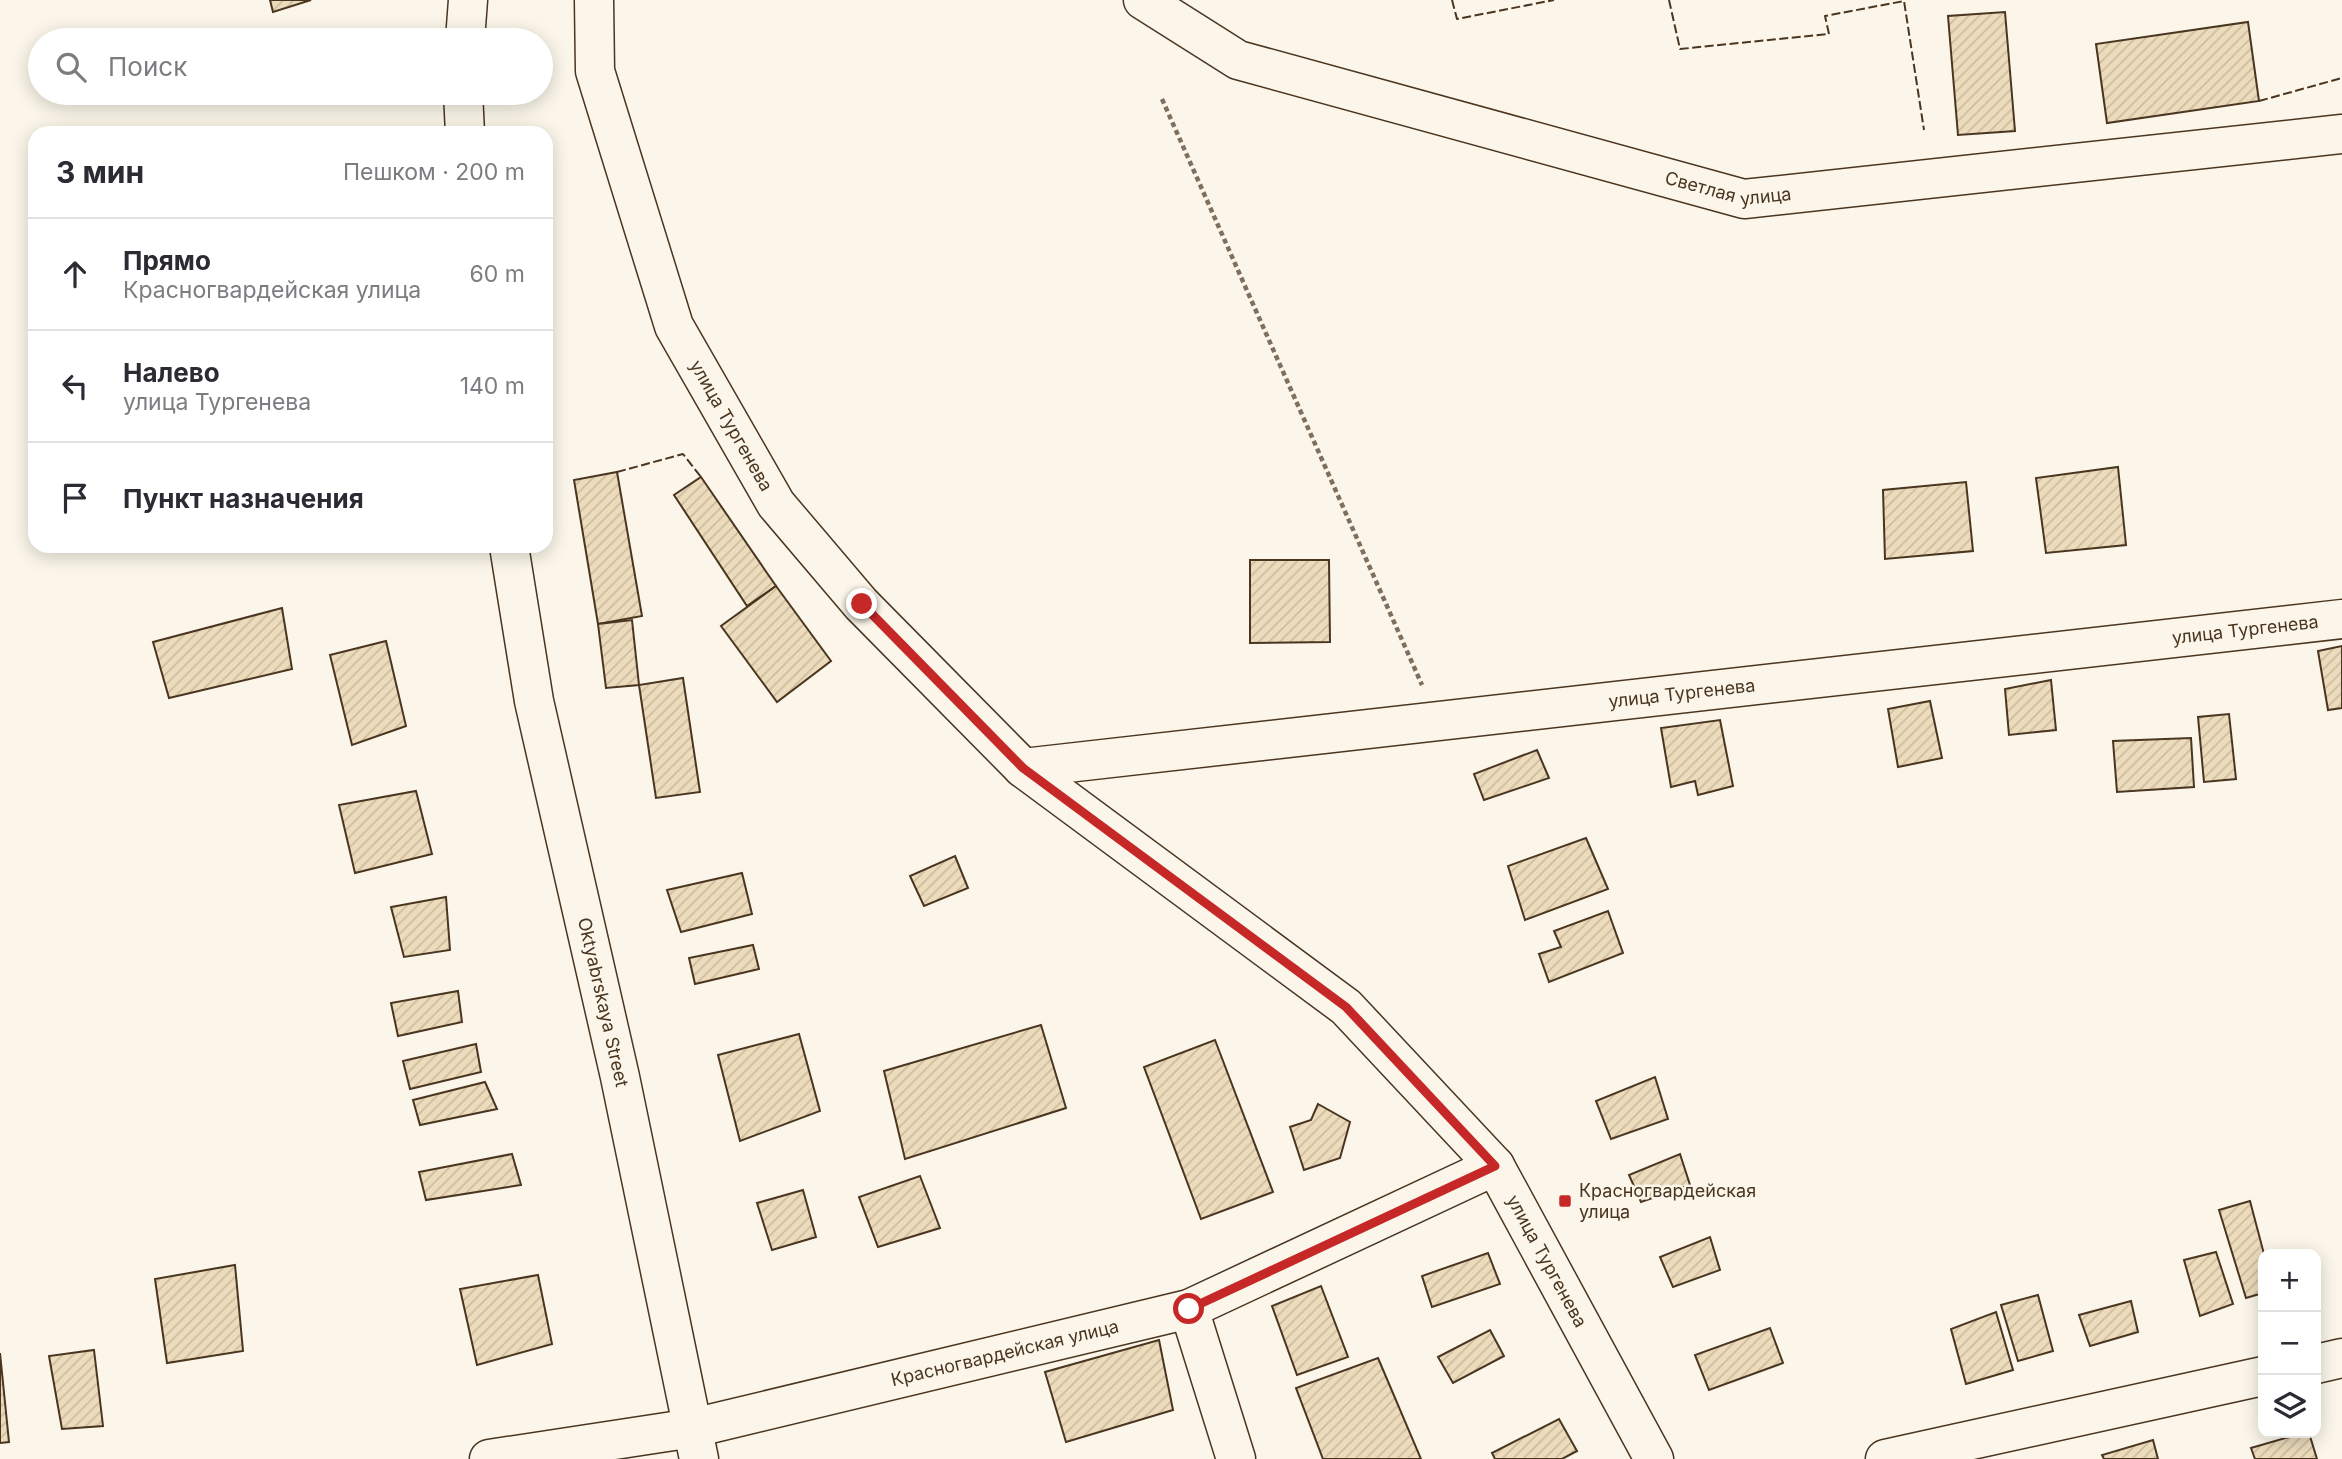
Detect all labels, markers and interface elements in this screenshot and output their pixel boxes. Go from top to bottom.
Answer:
search box [28,28,553,105]
icon: search [52,48,90,86]
text: Поиск [108,51,187,82]
text: 3 мин [56,154,144,190]
text: Пешком · 200 m [343,158,525,186]
street label: Светлая улица [1663,167,1792,209]
text: Прямо [123,245,211,276]
icon: ahead [56,255,94,293]
text: 60 m [470,260,525,288]
text: Красногвардейская улица [123,276,421,304]
street label: улица Тургенева [686,356,777,495]
text: Налево [123,357,220,388]
icon: left [56,367,94,405]
text: 140 m [460,372,525,400]
text: улица Тургенева [123,388,311,416]
icon: arrive [56,479,94,517]
text: Пункт назначения [123,483,364,514]
route end [846,588,877,619]
street label: улица Тургенева [2171,611,2320,648]
street label: улица Тургенева [1607,674,1756,712]
street label: Oktyabrskaya Street [574,915,633,1089]
place label: Красногвардейская улица [1579,1180,1756,1222]
street label: улица Тургенева [1503,1191,1592,1331]
marker: Красногвардейская улица [1557,1193,1573,1209]
map controls [2258,1249,2321,1438]
button: + [2258,1249,2321,1312]
route start [1173,1293,1204,1324]
button: − [2258,1312,2321,1375]
street label: Красногвардейская улица [889,1315,1121,1390]
button: layers [2258,1375,2321,1438]

